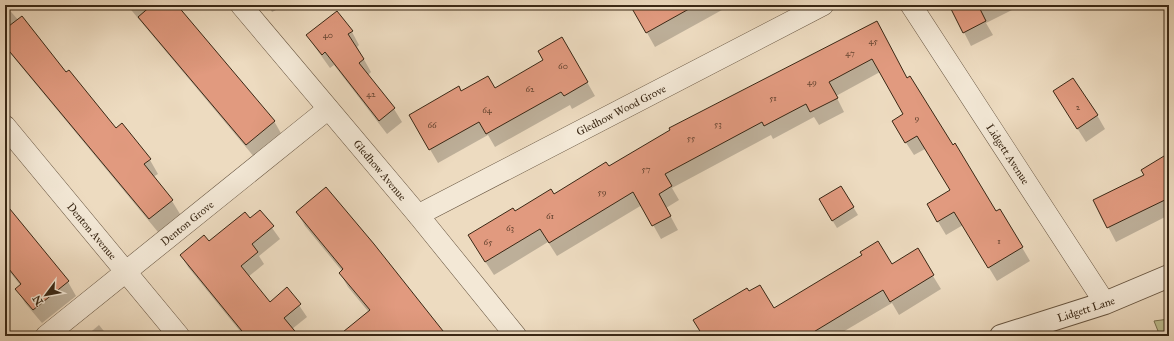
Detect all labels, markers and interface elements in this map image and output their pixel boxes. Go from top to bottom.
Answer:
house number: 40 [323,29,333,40]
house number: 45 [868,35,878,46]
house number: 47 [845,47,855,58]
house number: 60 [558,60,568,71]
house number: 49 [807,76,817,87]
street label: Gledhow Wood Grove [574,82,669,139]
house number: 62 [525,83,535,94]
house number: 42 [366,88,376,99]
house number: 51 [769,92,777,103]
house number: 2 [1076,101,1081,112]
house number: 64 [482,104,493,115]
house number: 9 [915,112,920,123]
house number: 53 [714,118,722,129]
house number: 66 [427,119,437,130]
street label: Lidgett Avenue [983,122,1032,187]
house number: 55 [687,132,696,143]
street label: Gledhow Avenue [350,137,409,204]
house number: 57 [642,163,651,174]
house number: 59 [597,186,607,197]
street label: Denton Grove [158,198,217,249]
street label: Denton Avenue [64,200,119,263]
house number: 61 [546,210,554,221]
house number: 63 [506,222,515,233]
house number: 1 [997,235,1001,246]
house number: 65 [484,236,493,247]
north arrow [26,275,66,315]
text: N [30,292,46,307]
street label: Lidgett Lane [1056,294,1117,325]

